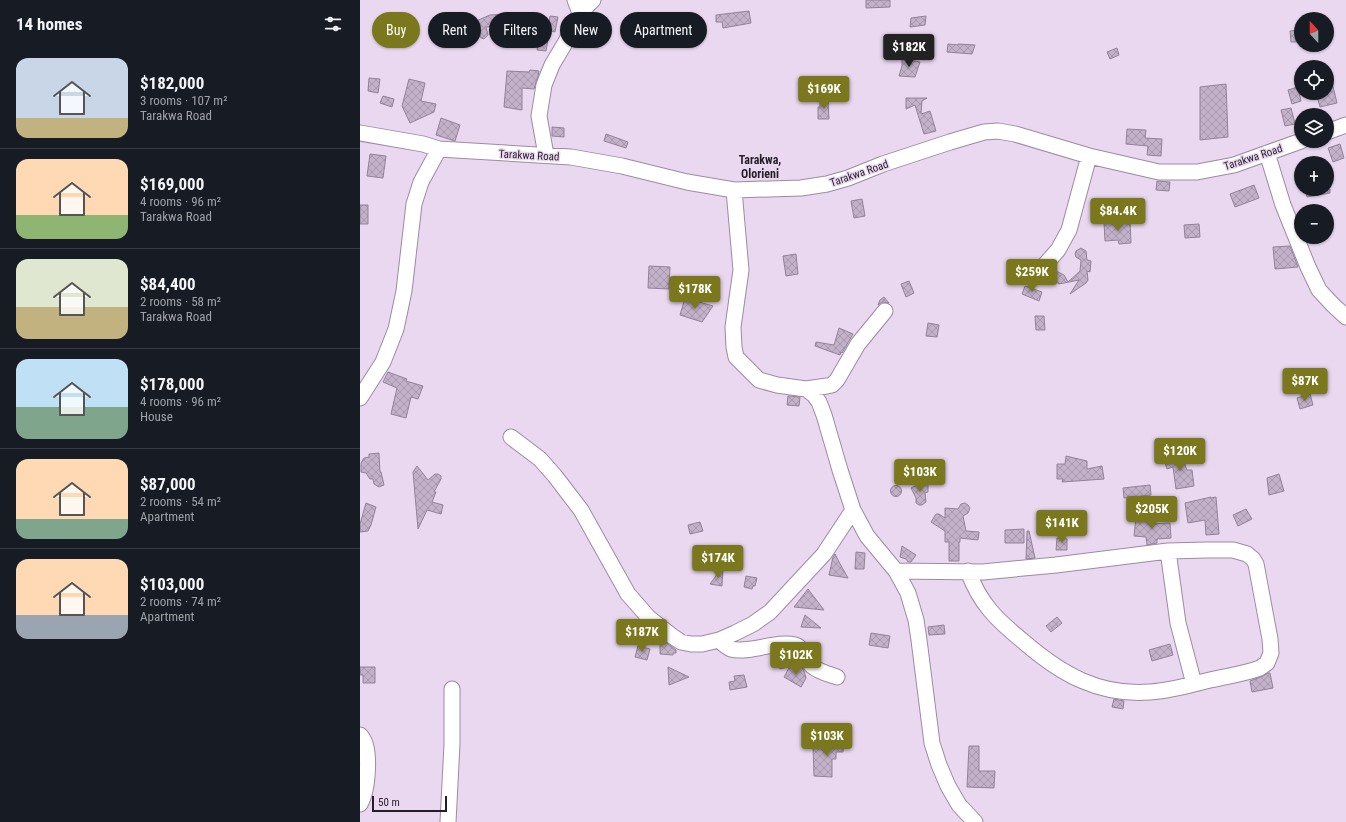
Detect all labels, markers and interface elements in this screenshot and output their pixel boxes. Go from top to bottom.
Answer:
chip: Buy [372,12,420,48]
chip: Rent [428,12,481,48]
chip: Filters [489,12,552,48]
chip: New [560,12,612,48]
chip: Apartment [620,12,707,48]
north arrow [1294,12,1334,52]
map controls [1294,12,1334,244]
icon: filters [322,13,344,35]
text: 14 homes [16,14,82,34]
pin: $182K [881,34,937,68]
text: $182K [892,39,926,54]
button: locate [1294,60,1334,100]
text: $182,000 [140,73,204,93]
icon: home [48,74,96,122]
pin: $169K [796,76,852,110]
text: $169K [807,81,841,96]
text: 3 rooms · 107 m² [140,93,227,108]
text: Tarakwa Road [140,108,212,123]
button: layers [1294,108,1334,148]
street label: Tarakwa Road [1222,142,1284,173]
street label: Tarakwa Road [498,147,560,164]
district label: Tarakwa, Olorieni [739,153,781,181]
button: + [1294,156,1334,196]
street label: Tarakwa Road [828,157,890,190]
text: $169,000 [140,174,204,194]
icon: home [48,175,96,223]
text: 4 rooms · 96 m² [140,194,221,209]
pin: $84.4K [1085,198,1151,232]
text: $84.4K [1099,203,1137,218]
button: − [1294,204,1334,244]
text: Tarakwa Road [140,209,212,224]
pin: $259K [1004,259,1060,293]
text: $259K [1015,264,1049,279]
text: $84,400 [140,274,196,294]
icon: home [48,275,96,323]
pin: $178K [667,276,723,310]
text: $178K [678,281,712,296]
text: 2 rooms · 58 m² [140,294,221,309]
text: Tarakwa Road [140,309,212,324]
pin: $87K [1281,368,1329,402]
text: $87K [1292,373,1318,388]
text: $178,000 [140,374,204,394]
icon: home [48,375,96,423]
text: 4 rooms · 96 m² [140,394,221,409]
text: House [140,409,173,424]
pin: $120K [1152,438,1208,472]
text: $120K [1163,443,1197,458]
pin: $103K [892,459,948,493]
text: $103K [903,464,937,479]
text: $87,000 [140,474,196,494]
icon: home [48,475,96,523]
text: 2 rooms · 54 m² [140,494,221,509]
pin: $205K [1124,496,1180,530]
text: $205K [1135,501,1169,516]
text: Apartment [140,509,194,524]
pin: $141K [1034,510,1090,544]
text: $141K [1045,515,1079,530]
pin: $174K [690,545,746,579]
text: $174K [701,550,735,565]
text: $103,000 [140,574,204,594]
icon: home [48,575,96,623]
text: 2 rooms · 74 m² [140,594,221,609]
text: Apartment [140,609,194,624]
pin: $187K [614,619,670,653]
text: $187K [625,624,659,639]
pin: $102K [768,642,824,676]
text: $102K [779,647,813,662]
pin: $103K [799,723,855,757]
text: $103K [810,728,844,743]
scale bar [372,794,447,813]
text: 50 m [378,796,400,809]

